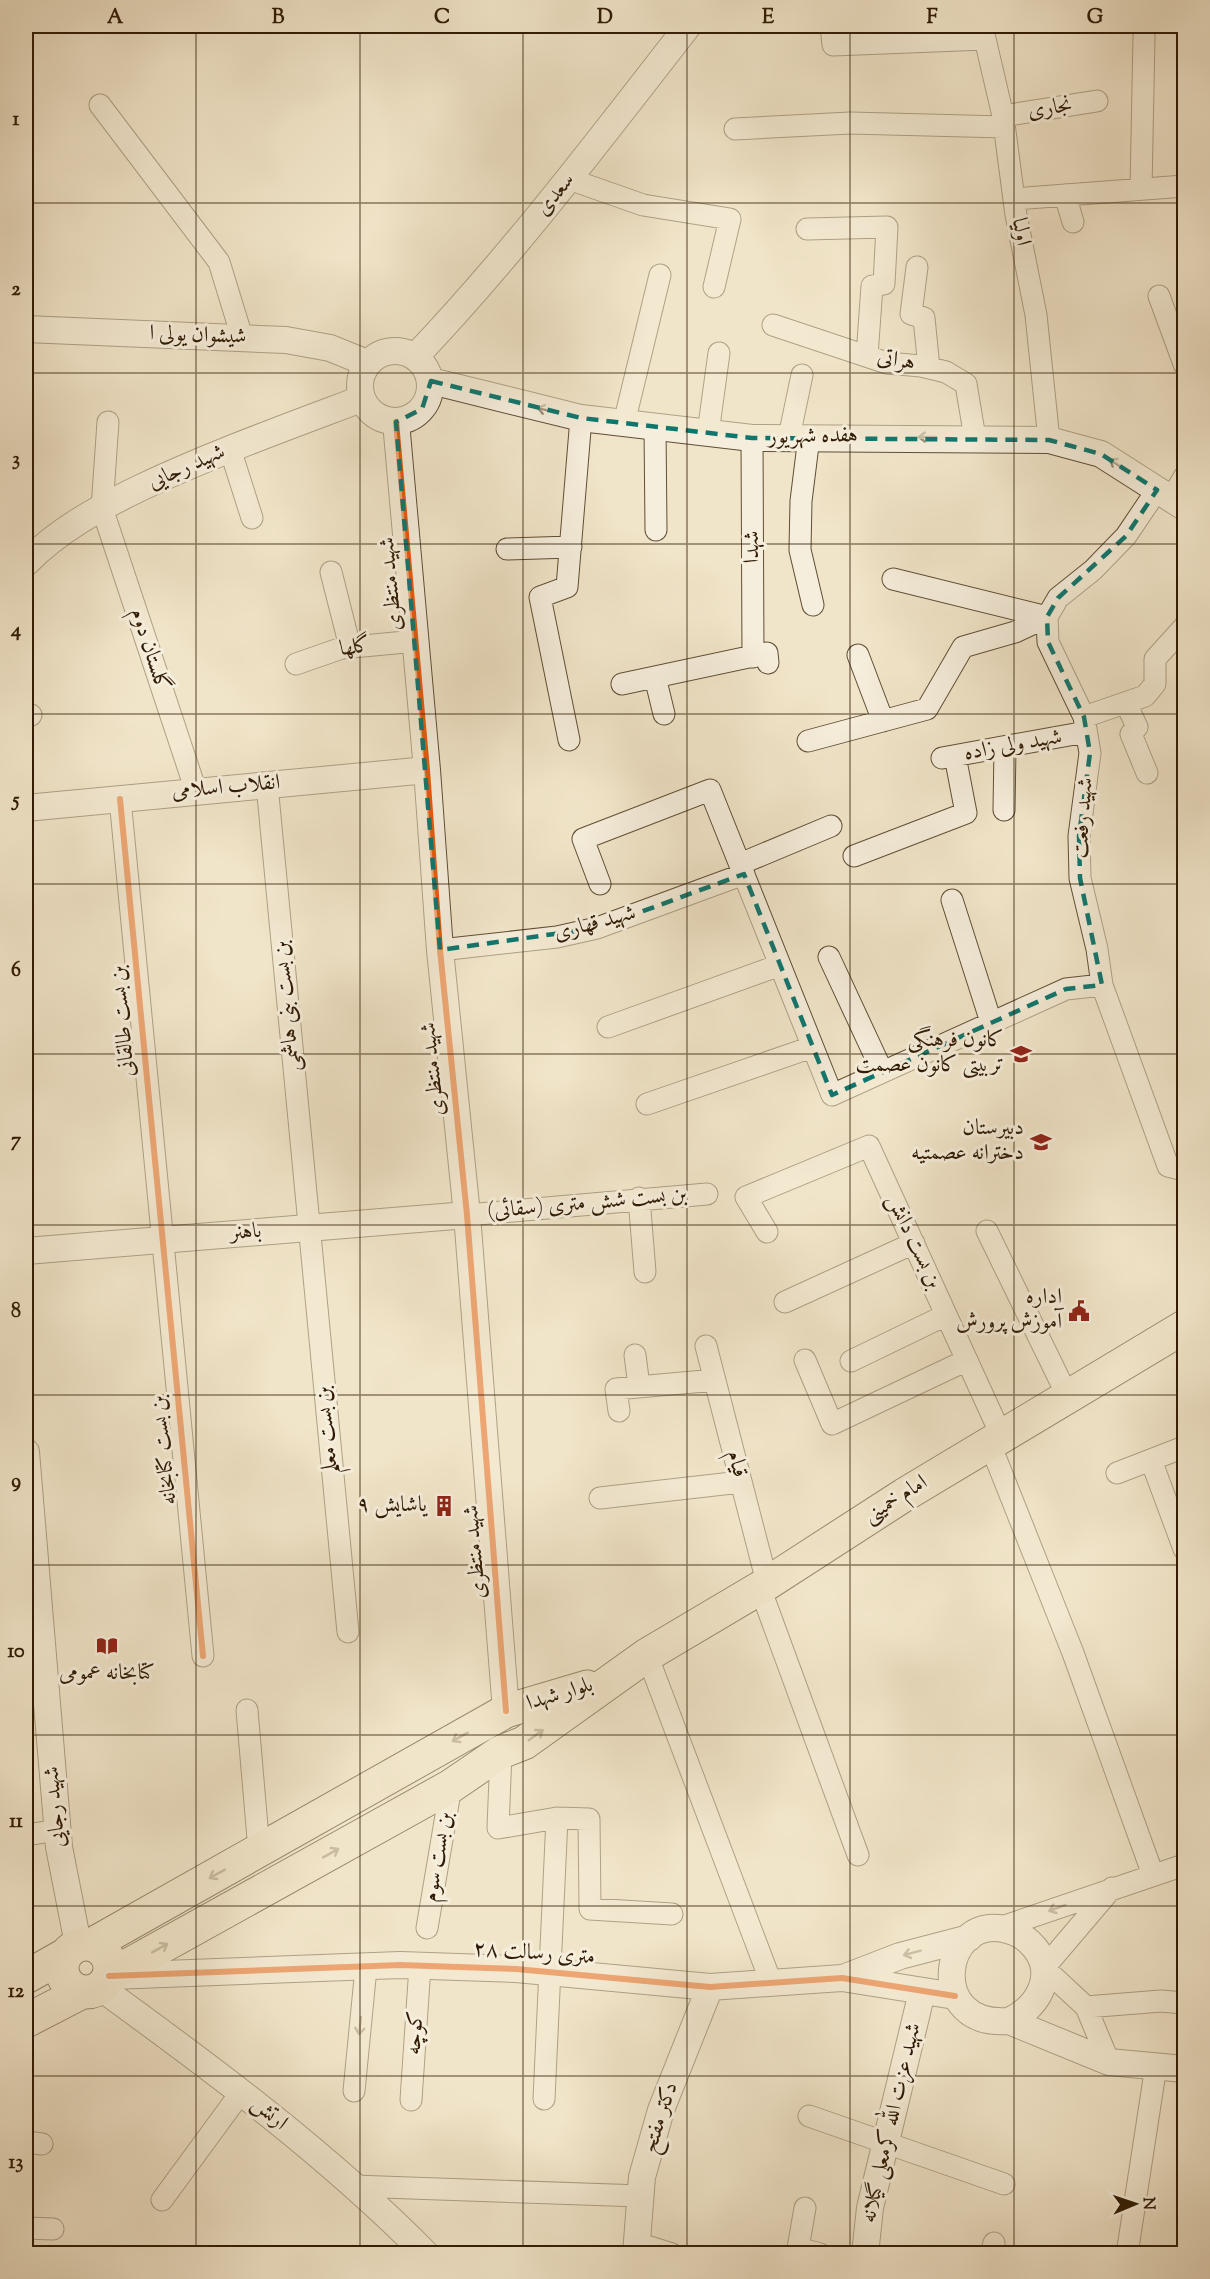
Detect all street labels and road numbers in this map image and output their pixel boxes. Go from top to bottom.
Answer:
street label: نجاری [1025,90,1075,128]
street label: سعدی [529,166,583,224]
street label: اولیا [1002,215,1038,249]
street label: شیشوان یولی ا [149,318,247,354]
street label: هراتی [874,342,918,380]
street label: هفده شهریور [766,420,858,454]
street label: شهید رجایی [143,437,231,499]
street label: شهدا [737,531,769,563]
street label: شهید منتظری [372,536,412,632]
street label: گلستان دوم [120,604,177,696]
street label: گلها [337,630,373,666]
street label: شهید ولی زاده [961,722,1065,770]
street label: انقلاب اسلامی [170,767,282,809]
street label: شهید رفعت [1065,777,1103,859]
street label: شهید قهاری [550,898,640,950]
street label: بن بست بنی هاشمی [266,939,310,1073]
street label: بن بست طالقانی [103,964,145,1078]
street label: شهید منتظری [413,1021,455,1117]
street label: بن بست شش متری (سقائی) [486,1179,688,1229]
street label: بن بست دانش [877,1189,949,1295]
street label: باهنر [227,1216,263,1250]
street label: بن بست معلم [308,1384,352,1475]
street label: بن بست کتابخانه [143,1394,187,1506]
street label: قیام [716,1447,755,1481]
street label: امام خمینی [858,1468,935,1533]
street label: شهید منتظری [456,1504,496,1600]
street label: بلوار شهدا [523,1670,597,1720]
street label: شهید رجایی [37,1765,75,1849]
street label: بن بست سوم [415,1809,464,1905]
street label: ۲۸ متری رسالت [472,1934,596,1974]
street label: کوچه [399,2010,433,2056]
street label: شهید عزت الله کرمعلی گیلانه [850,2019,931,2226]
street label: دکتر مفتح [634,2078,688,2158]
street label: ارتش [244,2089,294,2139]

